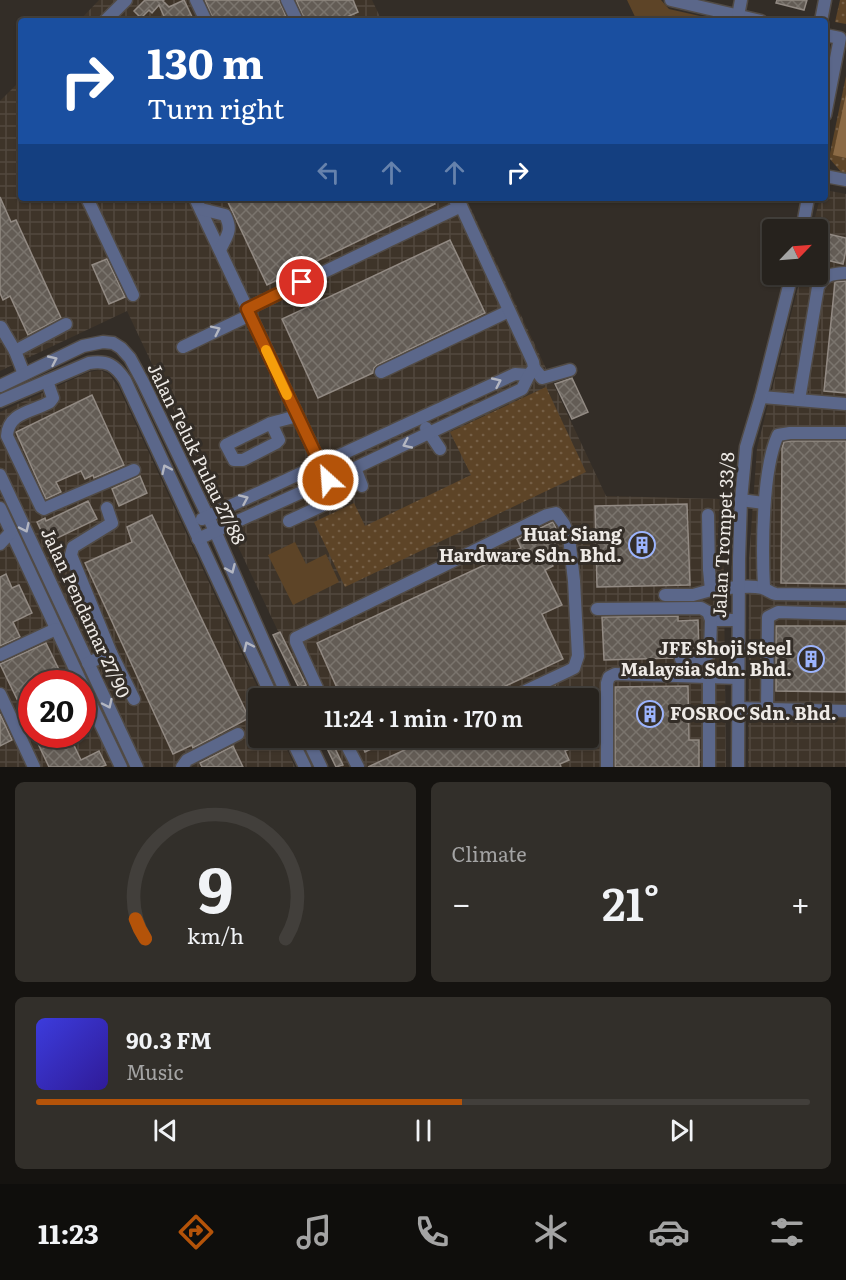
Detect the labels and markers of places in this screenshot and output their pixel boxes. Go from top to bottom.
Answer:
pin [276,256,327,307]
place label: Huat Siang Hardware Sdn. Bhd. [439,520,623,568]
building icon: Huat Siang Hardware Sdn. Bhd. [627,530,657,560]
place label: JFE Shoji Steel Malaysia Sdn. Bhd. [620,634,792,682]
building icon: JFE Shoji Steel Malaysia Sdn. Bhd. [796,644,826,674]
building icon: FOSROC Sdn. Bhd. [635,699,665,729]
place label: FOSROC Sdn. Bhd. [670,699,837,726]

